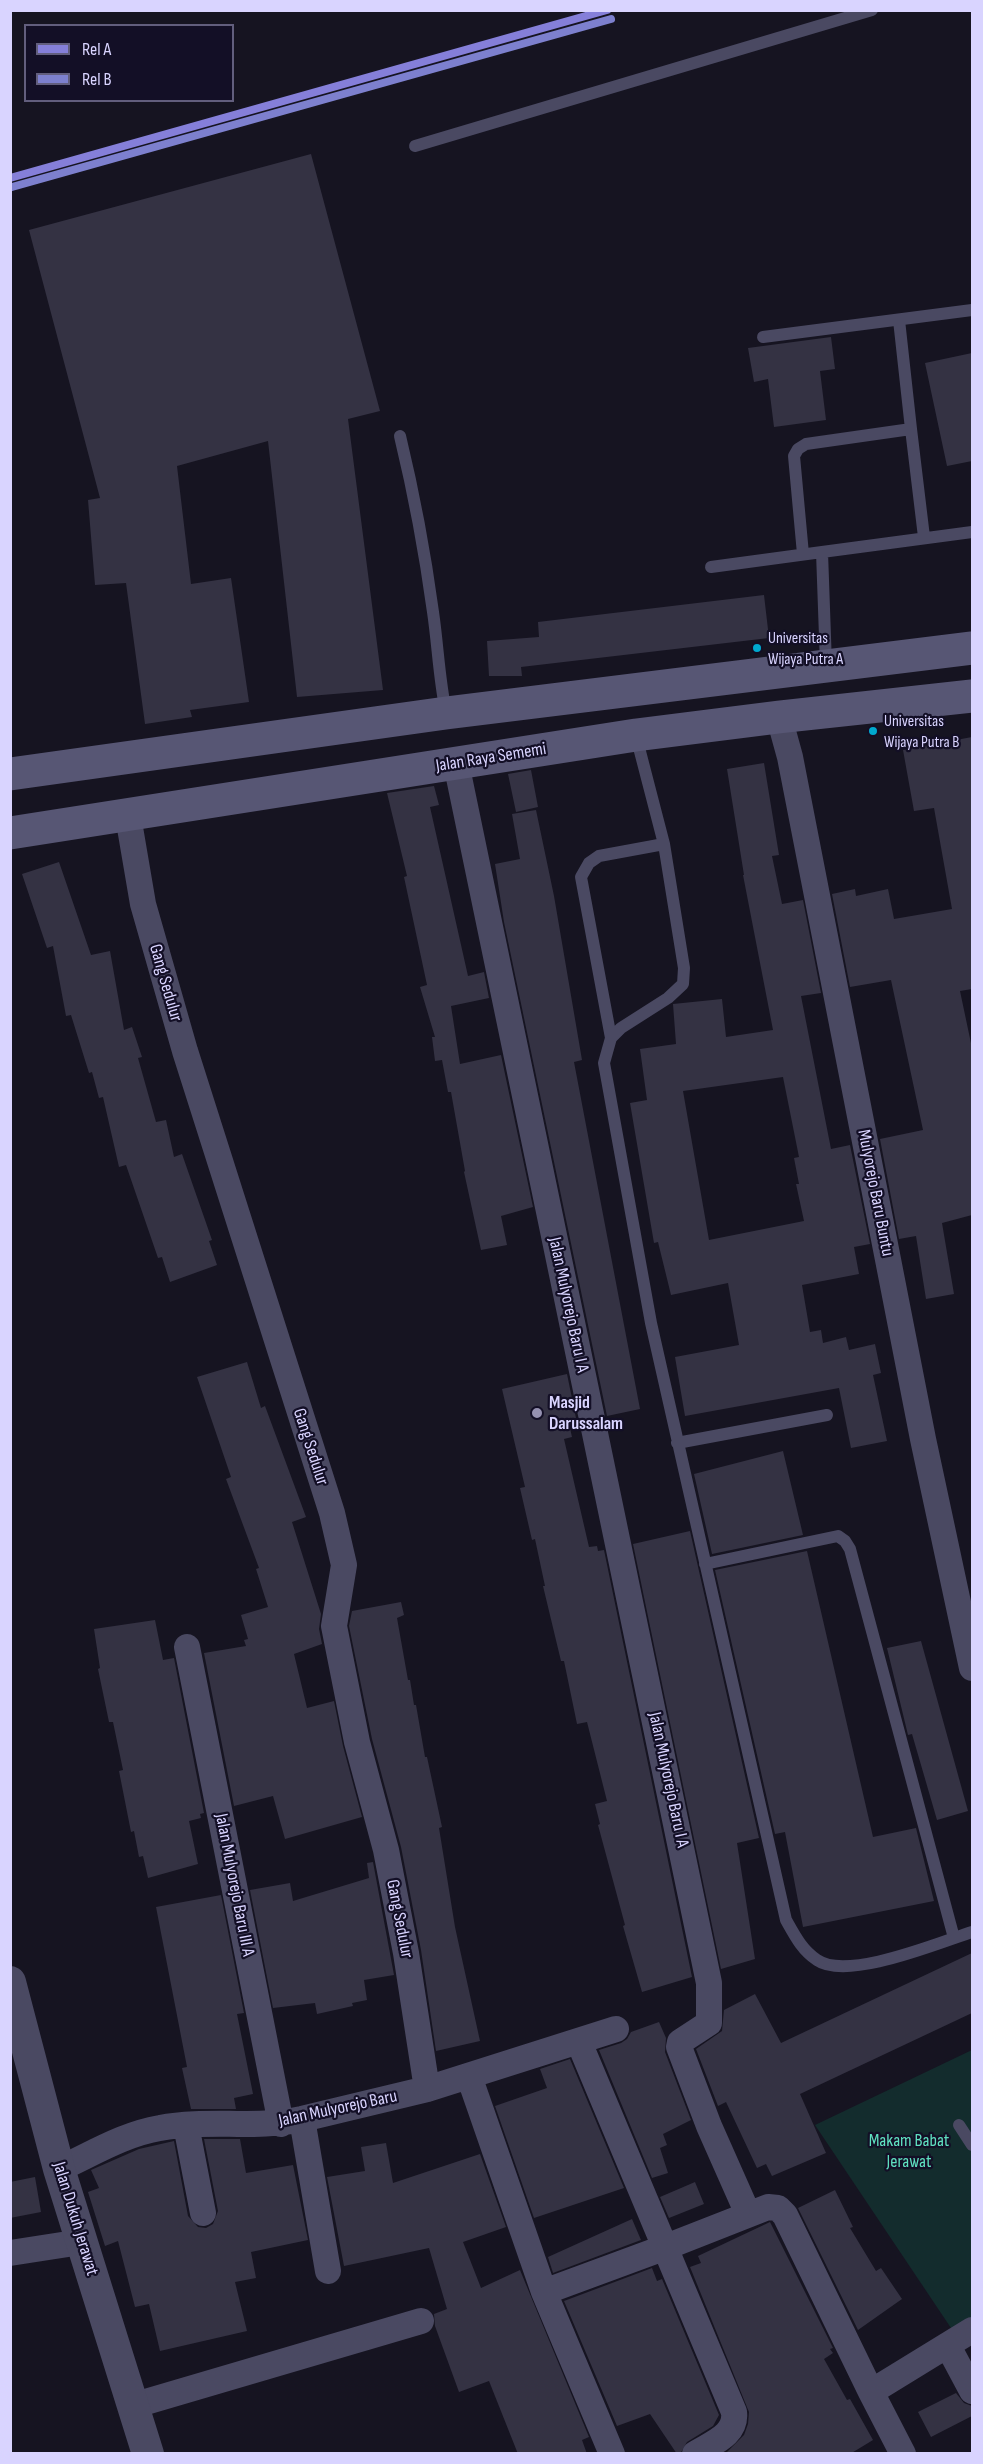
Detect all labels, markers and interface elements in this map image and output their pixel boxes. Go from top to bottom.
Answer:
legend [24,24,234,102]
text: Rel A [82,39,111,60]
text: Rel B [82,69,112,90]
place label: Universitas Wijaya Putra A [768,629,843,667]
marker: Universitas Wijaya Putra A [751,642,763,654]
place label: Universitas Wijaya Putra B [884,712,959,750]
marker: Universitas Wijaya Putra B [867,725,879,737]
street label: Jalan Raya Sememi [434,739,548,777]
street label: Gang Sedulur [144,942,186,1024]
street label: Mulyorejo Baru Buntu [852,1128,898,1258]
street label: Jalan Mulyorejo Baru I A [543,1235,593,1375]
place label: Masjid Darussalam [549,1392,623,1434]
street label: Gang Sedulur [287,1406,333,1488]
marker: Masjid Darussalam [530,1406,544,1420]
street label: Jalan Mulyorejo Baru I A [643,1710,693,1850]
street label: Jalan Mulyorejo Baru III A [210,1812,258,1958]
street label: Gang Sedulur [381,1878,417,1960]
street label: Jalan Mulyorejo Baru [277,2086,399,2132]
park label: Makam Babat Jerawat [869,2130,949,2172]
street label: Jalan Dukuh Jerawat [47,2160,103,2278]

